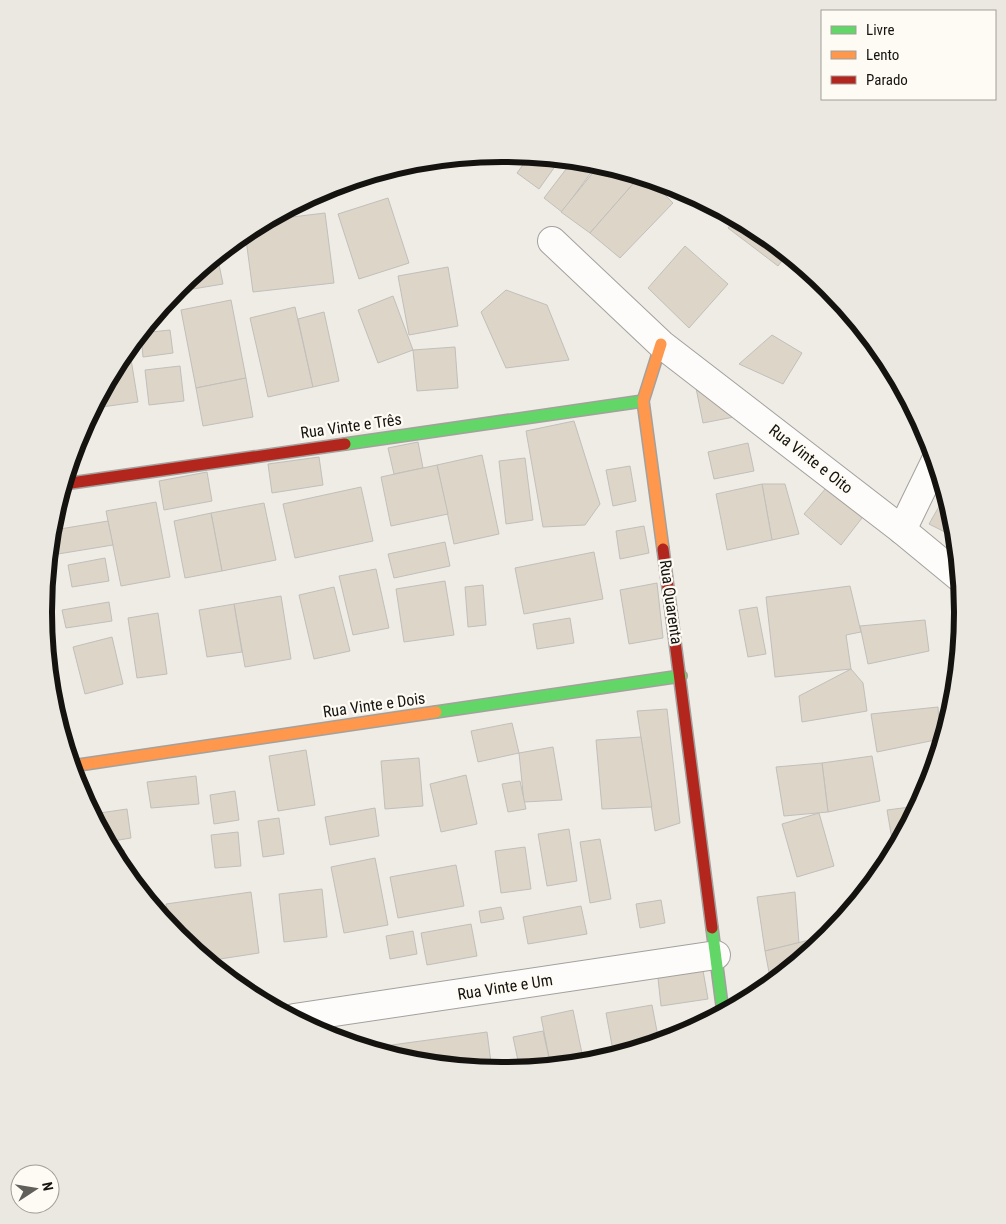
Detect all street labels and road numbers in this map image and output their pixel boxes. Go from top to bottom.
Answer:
street label: Rua Vinte e Três [299,409,403,443]
street label: Rua Vinte e Oito [765,420,857,498]
street label: Rua Quarenta [656,559,686,645]
street label: Rua Vinte e Dois [322,688,426,722]
street label: Rua Vinte e Um [456,970,554,1004]

